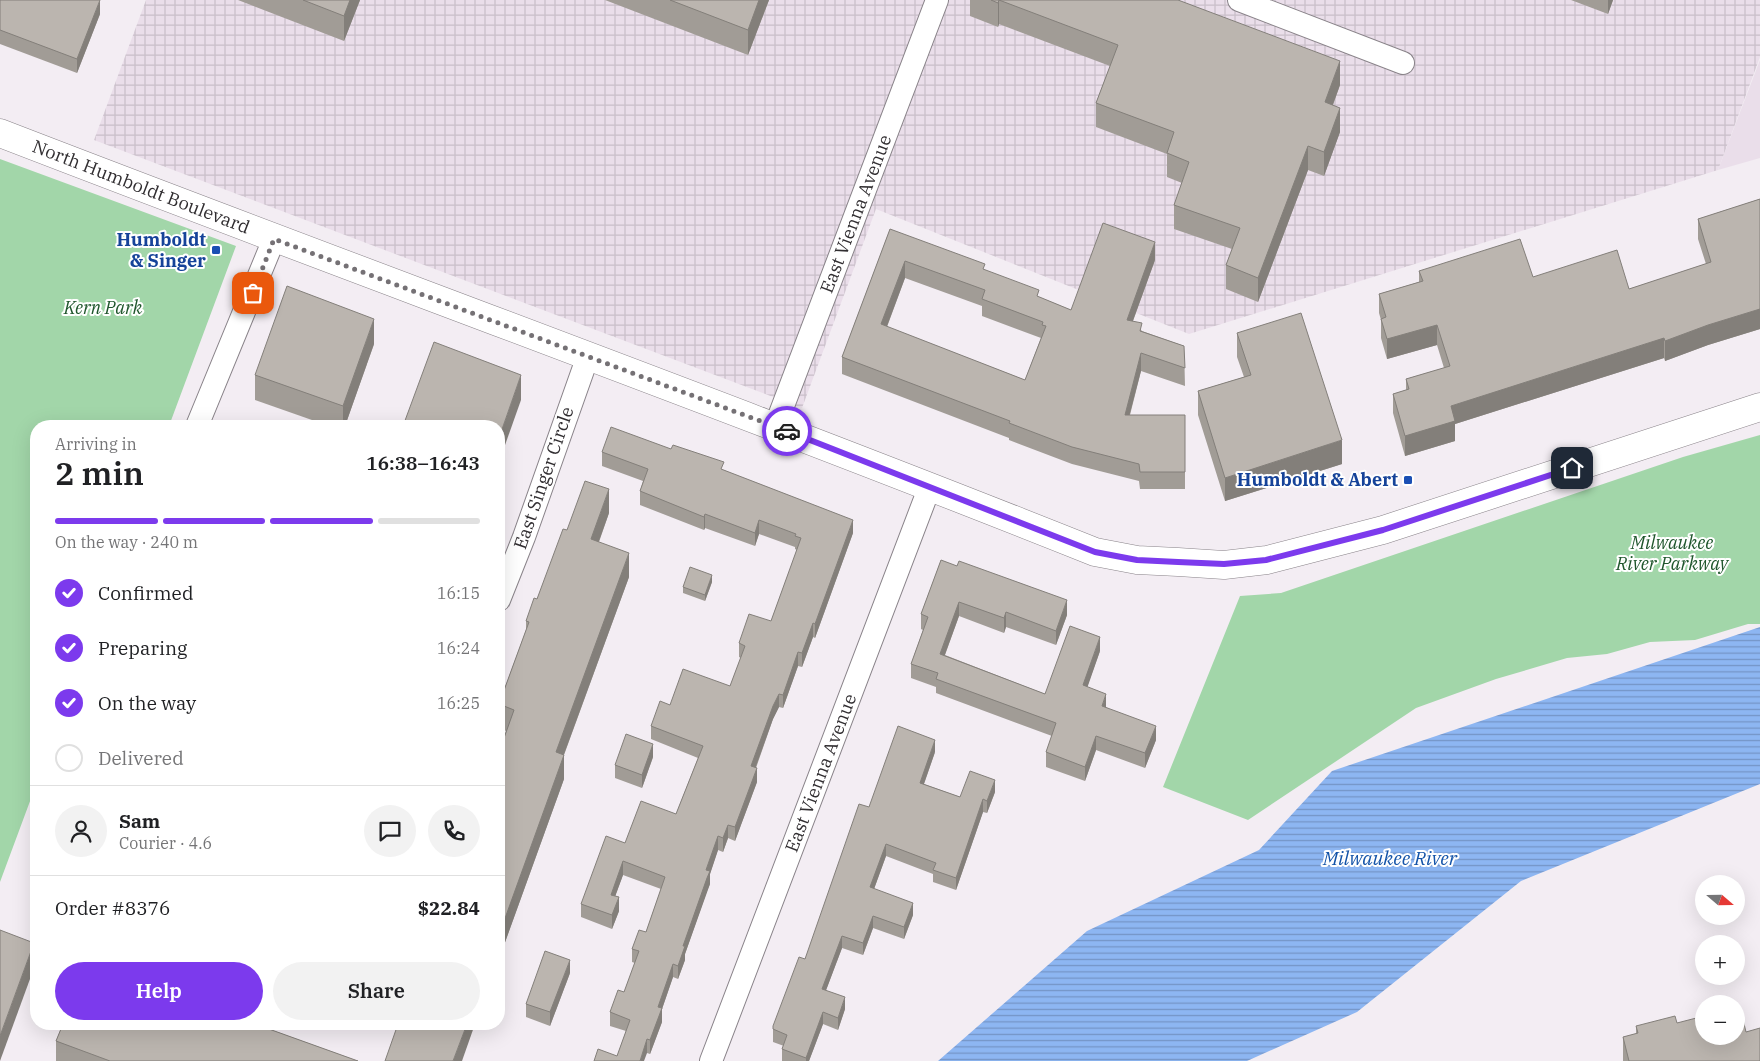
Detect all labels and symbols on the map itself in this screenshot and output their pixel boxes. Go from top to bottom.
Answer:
street label: East Vienna Avenue [815,131,896,296]
street label: North Humboldt Boulevard [29,134,253,239]
place label: Humboldt & Singer [116,228,206,272]
marker: Humboldt & Singer [210,244,222,256]
pin [232,272,274,314]
park label: Kern Park [63,296,143,319]
street label: East Singer Circle [508,403,579,552]
courier [762,406,812,456]
pin [1551,447,1593,489]
place label: Humboldt & Abert [1237,468,1398,491]
marker: Humboldt & Abert [1402,474,1414,486]
park label: Milwaukee River Parkway [1615,531,1730,575]
street label: East Vienna Avenue [780,690,861,855]
water label: Milwaukee River [1322,846,1458,870]
north arrow [1695,875,1745,925]

